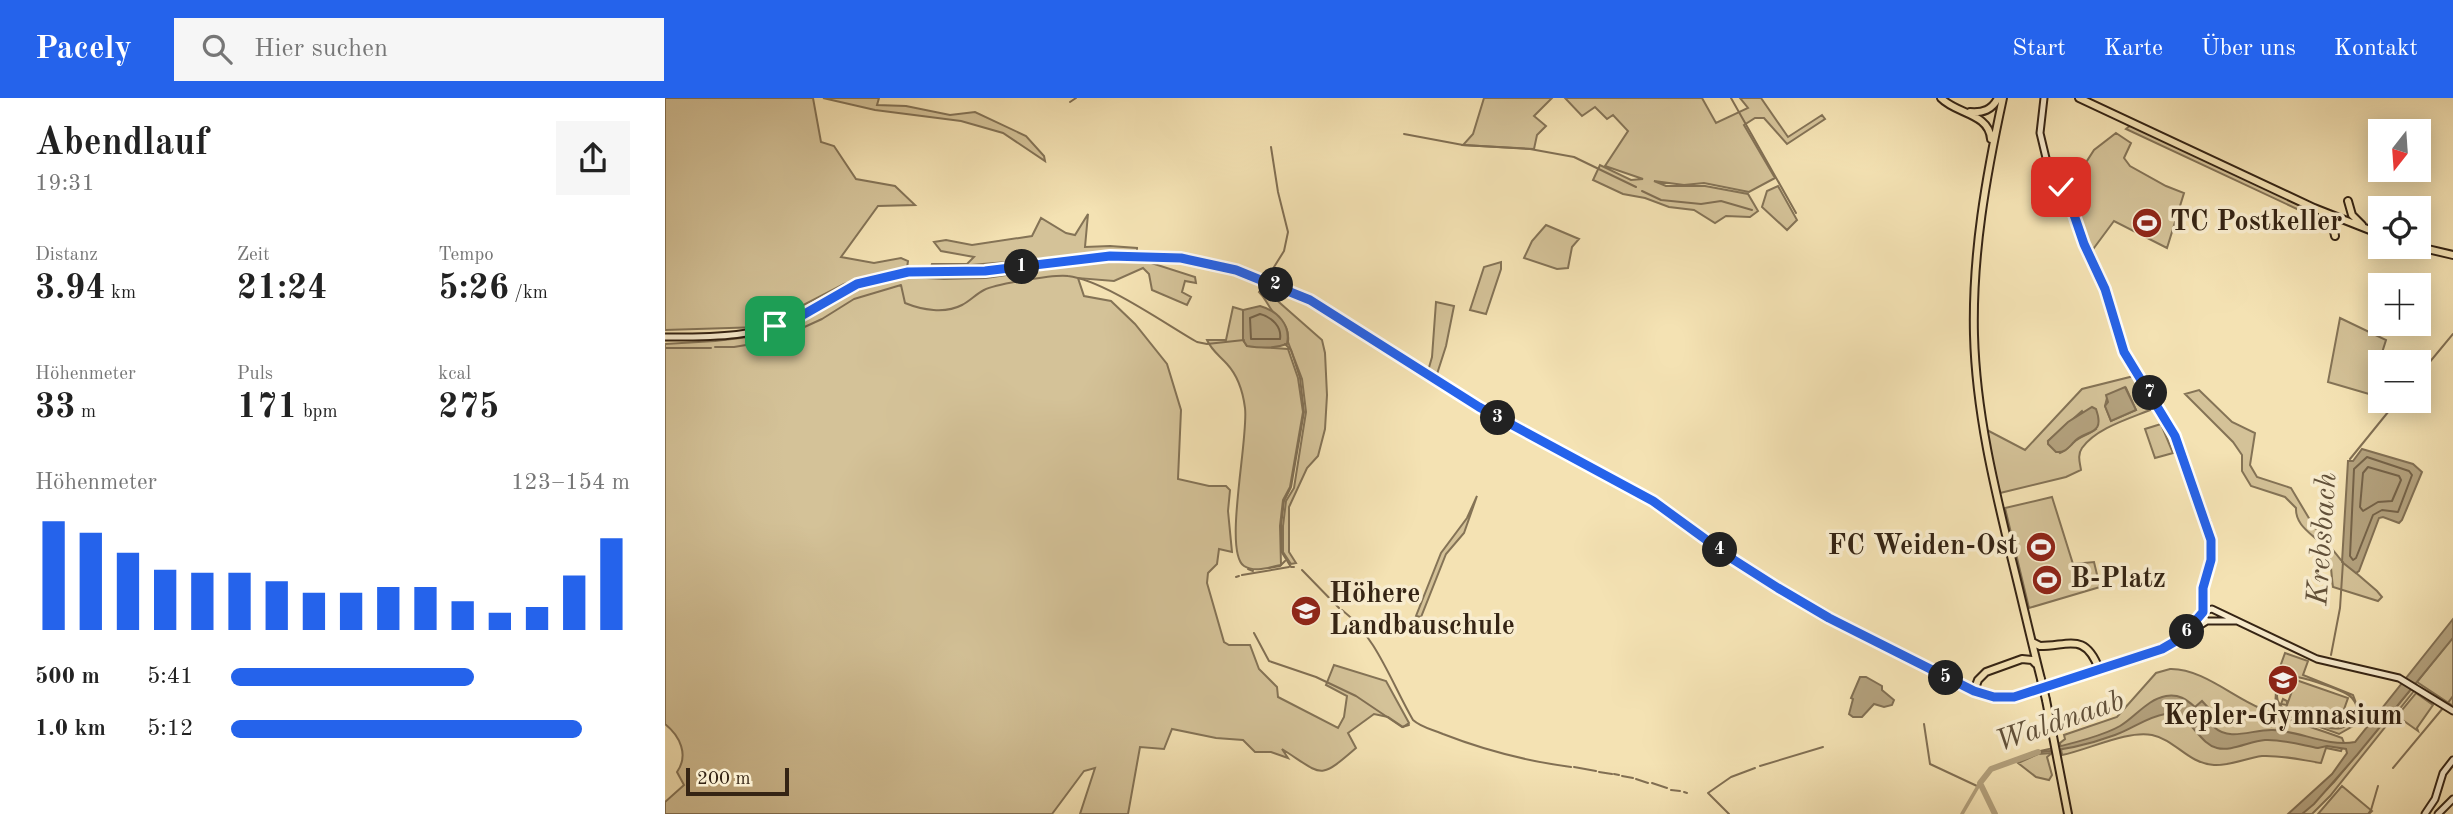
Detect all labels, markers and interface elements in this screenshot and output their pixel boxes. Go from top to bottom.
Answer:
search box [174,18,664,81]
icon: search [198,30,236,68]
text: Pacely [35,33,132,66]
text: Hier suchen [254,36,388,62]
text: Start [2012,37,2066,61]
text: Karte [2104,37,2163,61]
text: Über uns [2201,37,2296,61]
text: Kontakt [2334,37,2418,61]
north arrow [2368,119,2431,182]
map controls [2368,119,2431,413]
button: share [556,121,630,195]
text: Abendlauf [35,125,208,163]
pin [2031,157,2091,217]
icon: check [2042,168,2080,206]
text: 19:31 [35,172,95,195]
button: locate [2368,196,2431,259]
sports icon: TC Postkeller [2130,206,2164,240]
place label: TC Postkeller [2170,209,2342,237]
text: Distanz [35,246,98,265]
text: Zeit [237,246,270,265]
text: Tempo [438,246,494,265]
pin: 1 [1005,250,1039,284]
text: 1 [1016,257,1027,276]
pin: 2 [1259,268,1293,302]
text: 3.94 [35,271,106,306]
text: 21:24 [237,271,328,306]
text: 5:26 [438,271,509,306]
button: + [2368,273,2431,336]
text: 2 [1270,275,1281,294]
text: km [106,284,136,303]
text: /km [509,284,548,303]
pin [745,296,805,356]
icon: arrive [756,307,794,345]
button: − [2368,350,2431,413]
text: Höhenmeter [35,365,136,384]
text: Puls [237,365,273,384]
text: kcal [438,365,471,384]
pin: 7 [2133,376,2167,410]
text: 7 [2144,383,2155,402]
text: 33 [35,390,76,425]
text: 171 [237,390,298,425]
text: 275 [438,390,499,425]
pin: 3 [1481,400,1515,436]
text: m [76,403,96,422]
text: bpm [298,403,338,422]
text: 3 [1492,408,1503,427]
text: Höhenmeter [35,471,157,494]
text: 123–154 m [511,471,630,494]
water label: Krebsbach [2303,471,2343,608]
sports icon: FC Weiden-Ost [2024,530,2058,564]
pin: 4 [1703,532,1737,568]
place label: FC Weiden-Ost [1828,533,2018,561]
text: 4 [1714,540,1725,559]
sports icon: B-Platz [2030,563,2064,597]
place label: B-Platz [2070,566,2166,594]
place label: Höhere Landbauschule [1329,581,1515,641]
school or university icon: Höhere Landbauschule [1289,594,1323,628]
pin: 6 [2169,614,2205,650]
text: 6 [2181,622,2192,641]
pin: 5 [1929,660,1963,696]
school or university icon: Kepler-Gymnasium [2266,663,2300,697]
text: 500 m [35,665,100,688]
text: 5:41 [147,665,193,688]
text: 5 [1940,668,1951,687]
water label: Waldnaab [1992,686,2128,758]
place label: Kepler-Gymnasium [2163,703,2403,731]
text: 1.0 km [35,717,106,740]
text: 5:12 [147,717,193,740]
scale bar [686,765,789,797]
text: 200 m [697,770,750,789]

